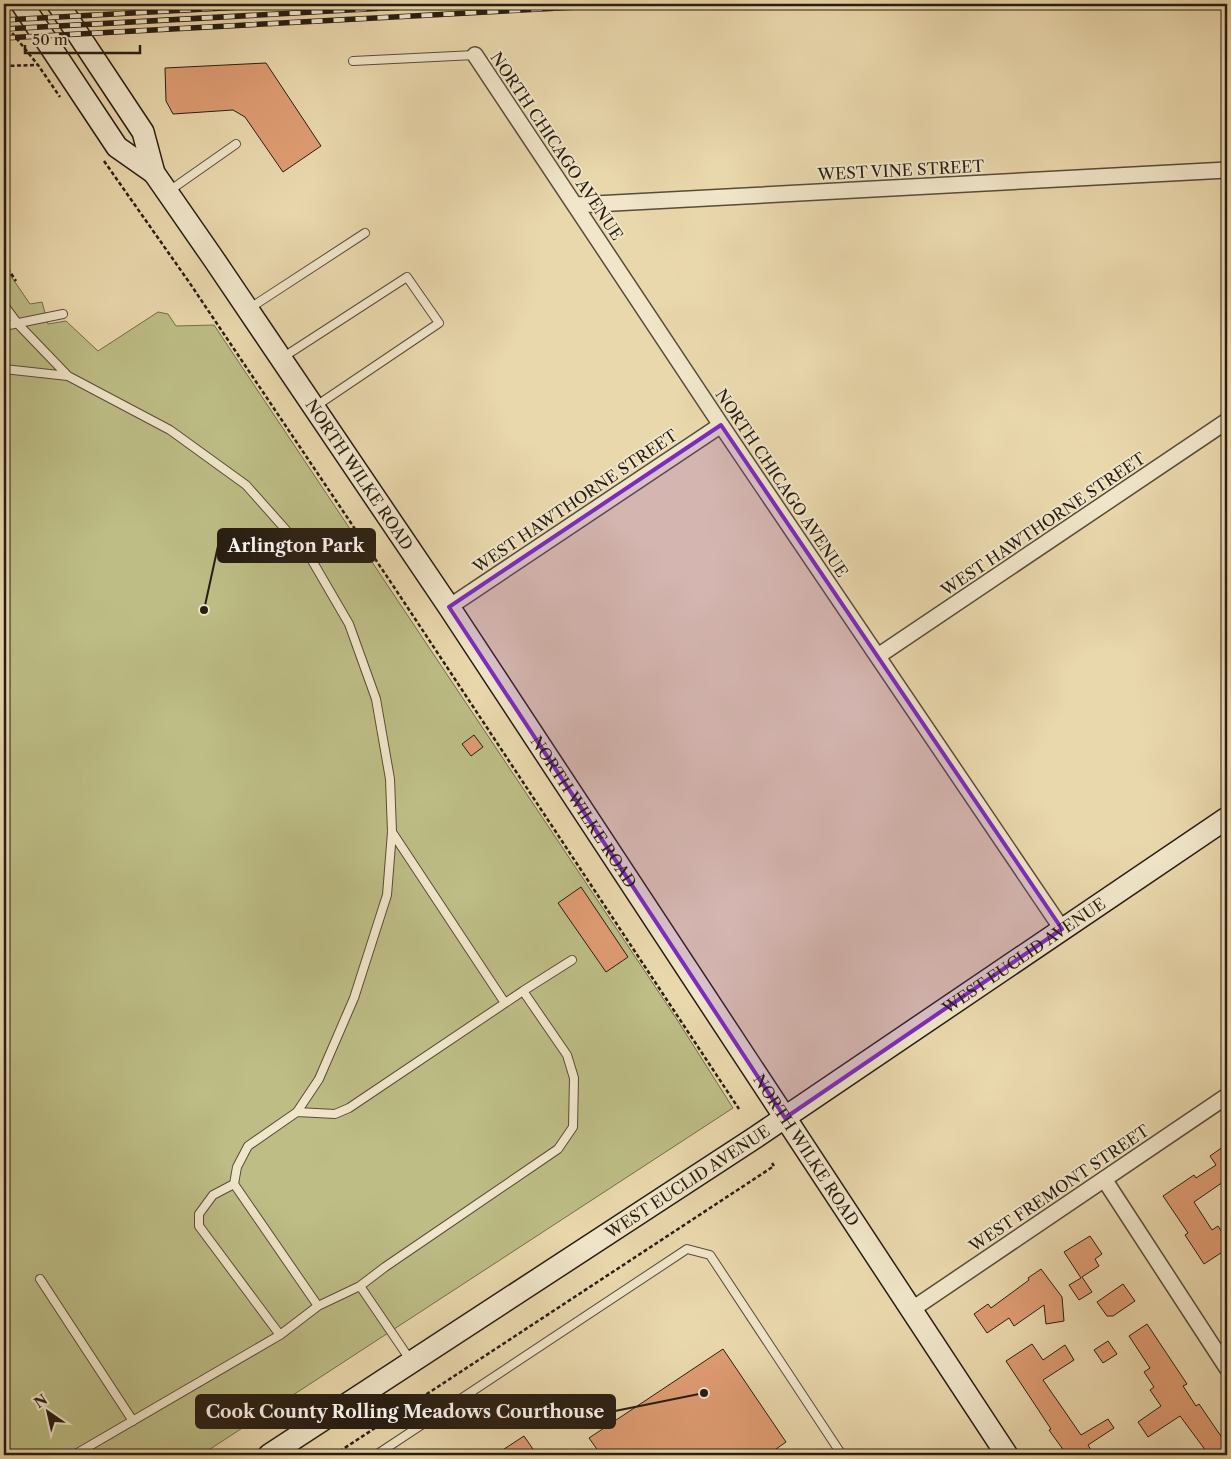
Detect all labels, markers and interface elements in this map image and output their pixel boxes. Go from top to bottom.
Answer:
scale bar [25,22,140,54]
text: 50 m [32,30,68,49]
street label: NORTH CHICAGO AVENUE [486,48,628,244]
street label: WEST VINE STREET [816,156,985,184]
street label: NORTH CHICAGO AVENUE [711,385,853,581]
street label: NORTH WILKE ROAD [301,395,418,554]
street label: WEST HAWTHORNE STREET [468,425,681,577]
street label: WEST HAWTHORNE STREET [936,448,1149,600]
callout: Arlington Park [218,529,375,562]
text: Arlington Park [227,535,366,557]
street label: NORTH WILKE ROAD [526,732,641,892]
street label: WEST EUCLID AVENUE [938,893,1109,1018]
street label: NORTH WILKE ROAD [749,1070,864,1230]
street label: WEST FREMONT STREET [964,1120,1153,1256]
street label: WEST EUCLID AVENUE [601,1121,774,1243]
north arrow [22,1386,72,1436]
text: N [31,1390,51,1412]
callout: Cook County Rolling Meadows Courthouse [196,1395,615,1428]
text: Cook County Rolling Meadows Courthouse [206,1401,605,1423]

